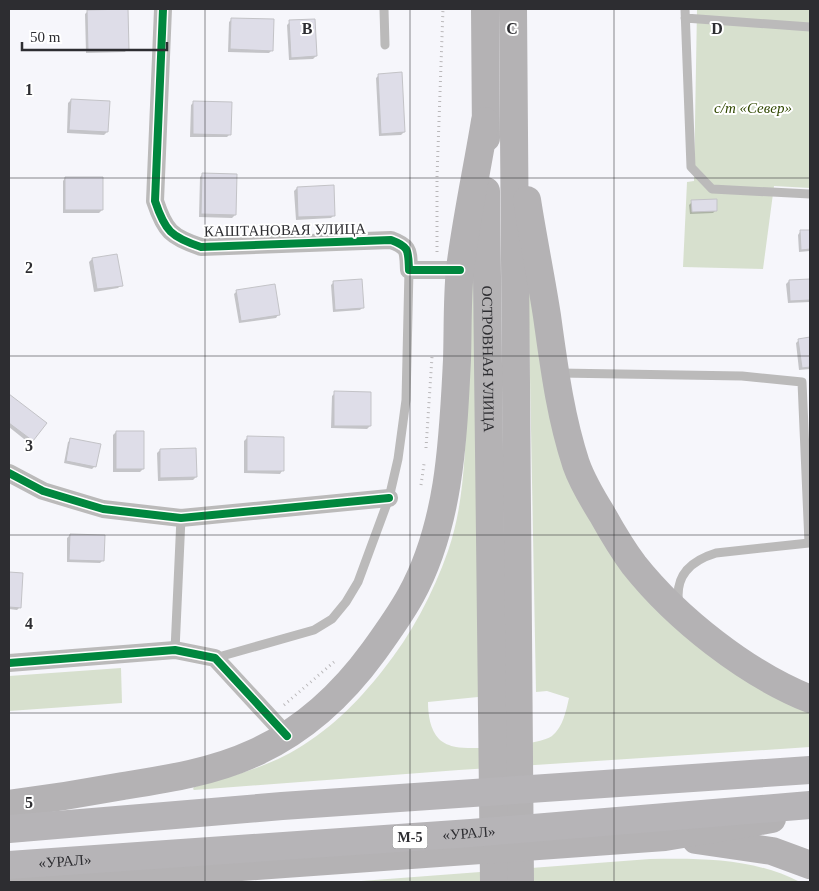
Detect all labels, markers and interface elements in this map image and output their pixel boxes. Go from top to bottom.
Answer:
scale bar [22,20,168,52]
text: B [302,20,313,37]
text: C [506,20,518,37]
text: D [711,20,723,37]
text: 50 m [30,29,61,45]
text: 1 [25,81,33,98]
park label: с/т «Север» [714,100,792,116]
street label: КАШТАНОВАЯ УЛИЦА [204,221,366,239]
text: 2 [25,259,33,276]
street label: ОСТРОВНАЯ УЛИЦА [479,286,497,433]
text: 3 [25,437,33,454]
text: 4 [25,615,33,632]
text: 5 [25,794,33,811]
street label: «УРАЛ» [442,823,496,843]
road number: М-5 [392,826,428,849]
street label: «УРАЛ» [38,851,92,871]

